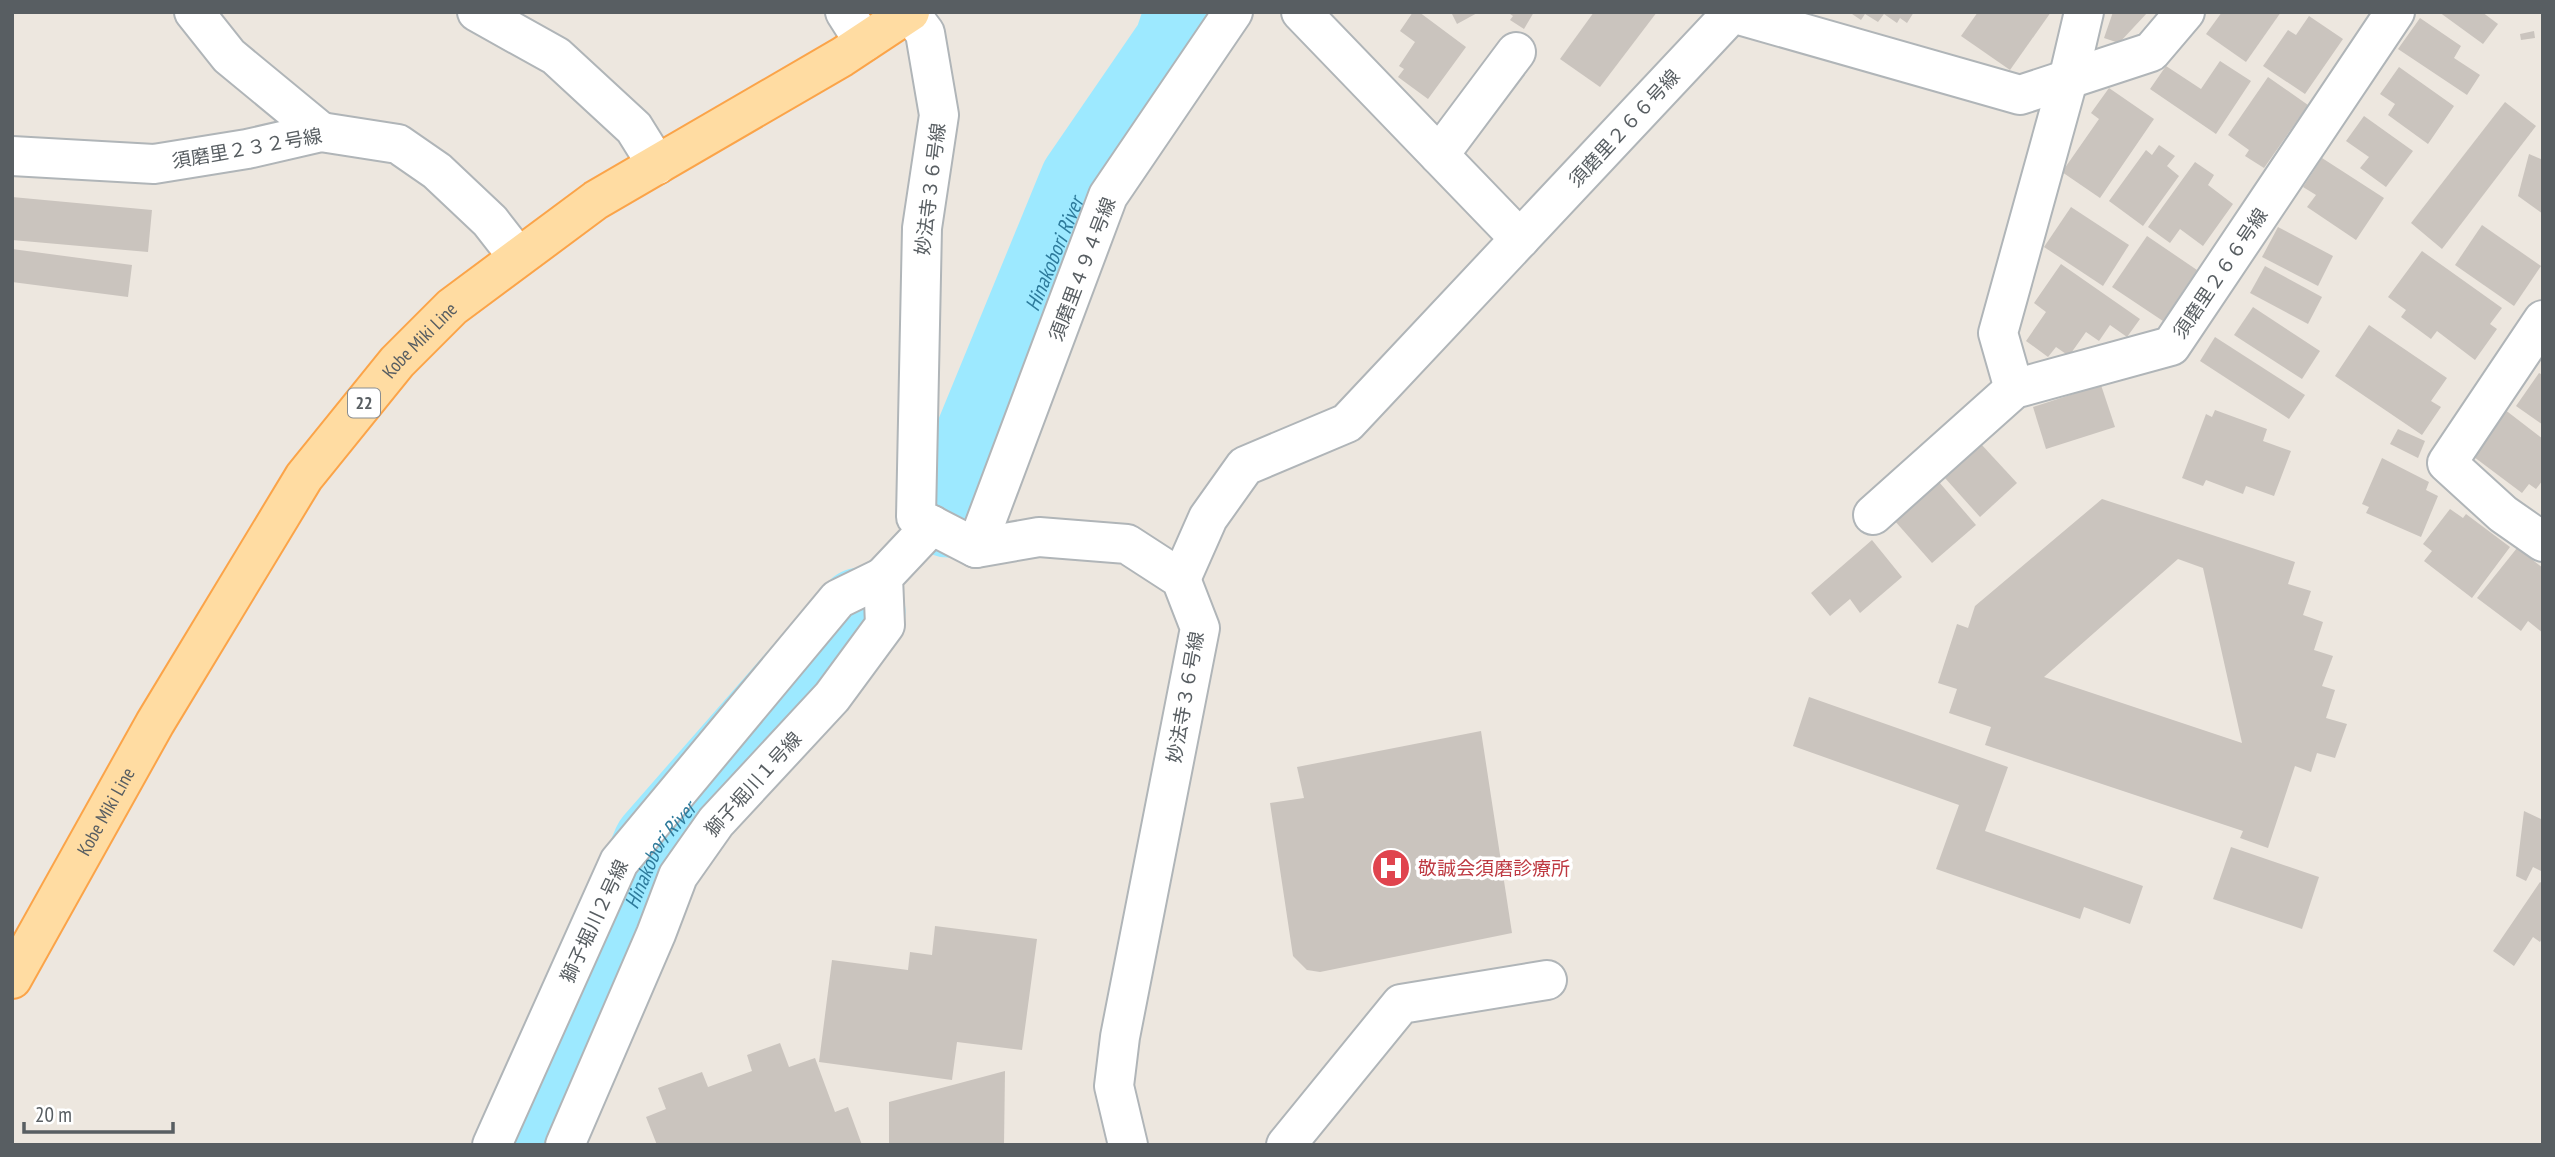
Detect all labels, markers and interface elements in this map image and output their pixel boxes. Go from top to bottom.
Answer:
street label: 須磨里２６６号線 [1563,64,1685,192]
street label: 妙法寺３６号線 [910,122,950,256]
street label: 須磨里２３２号線 [170,123,324,173]
water label: Hinakobori River [1019,190,1091,315]
street label: 須磨里４９４号線 [1044,194,1120,344]
street label: 須磨里２６６号線 [2168,203,2272,343]
street label: Kobe Miki Line [377,297,462,383]
road number: 22 [348,388,380,418]
street label: 妙法寺３６号線 [1162,629,1208,765]
street label: 獅子堀川１号線 [700,727,806,841]
street label: Kobe Miki Line [72,763,140,860]
water label: Hinakobori River [618,793,704,913]
hospital icon: 敬誠会須磨診療所 [1370,847,1412,889]
street label: 獅子堀川２号線 [555,856,633,986]
place label: 敬誠会須磨診療所 [1418,856,1570,880]
scale bar [24,1090,173,1134]
text: 20 m [35,1101,72,1128]

